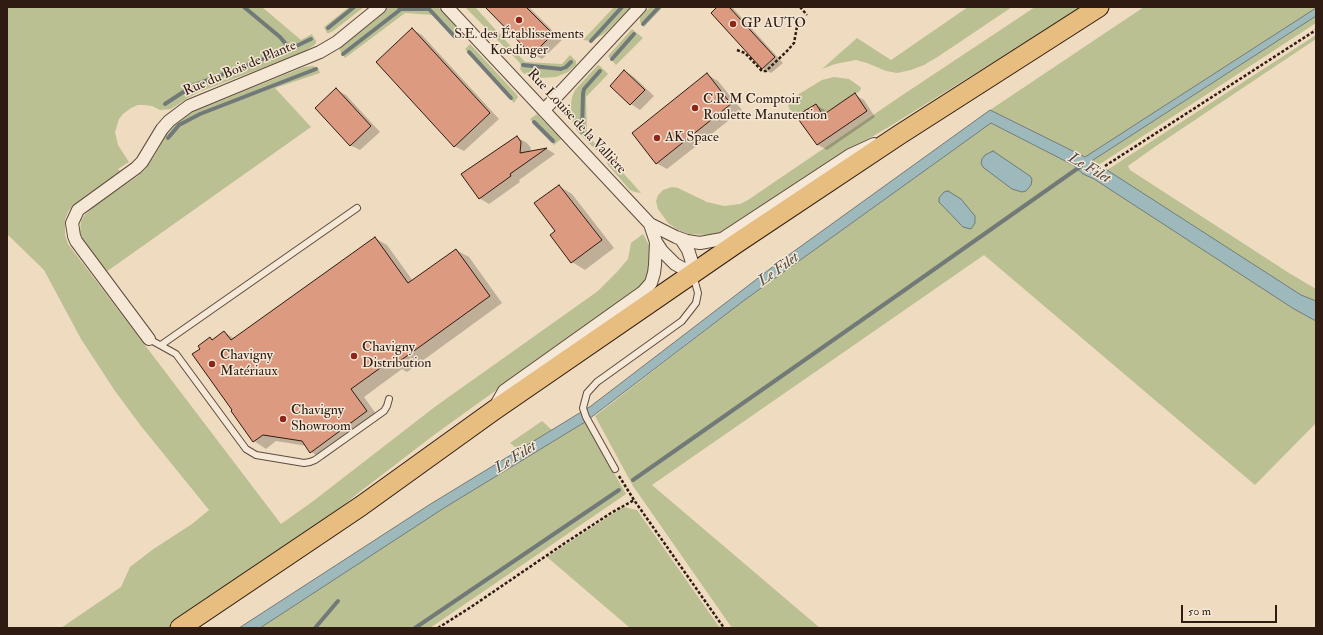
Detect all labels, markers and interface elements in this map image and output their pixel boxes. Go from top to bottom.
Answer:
marker: S.E. des Établissements Koedinger [514,15,524,25]
place label: GP AUTO [741,16,806,32]
marker: GP AUTO [728,19,738,29]
place label: S.E. des Établissements Koedinger [454,27,584,60]
street label: Rue du Bois de Plante [181,38,299,100]
street label: Rue Louise de la Vallière [523,66,629,178]
place label: C.R.M Comptoir Roulette Manutention [703,92,827,124]
marker: C.R.M Comptoir Roulette Manutention [690,103,700,113]
place label: AK Space [665,130,719,146]
marker: AK Space [652,133,662,143]
water label: Le Filet [1065,150,1113,188]
water label: Le Filet [755,249,803,291]
place label: Chavigny Distribution [362,340,432,372]
place label: Chavigny Matériaux [220,348,278,380]
marker: Chavigny Distribution [349,351,359,361]
marker: Chavigny Matériaux [207,359,217,369]
place label: Chavigny Showroom [291,403,351,436]
marker: Chavigny Showroom [278,414,288,424]
water label: Le Filet [492,438,540,478]
scale bar [1183,597,1279,623]
text: 50 m [1188,604,1211,619]

